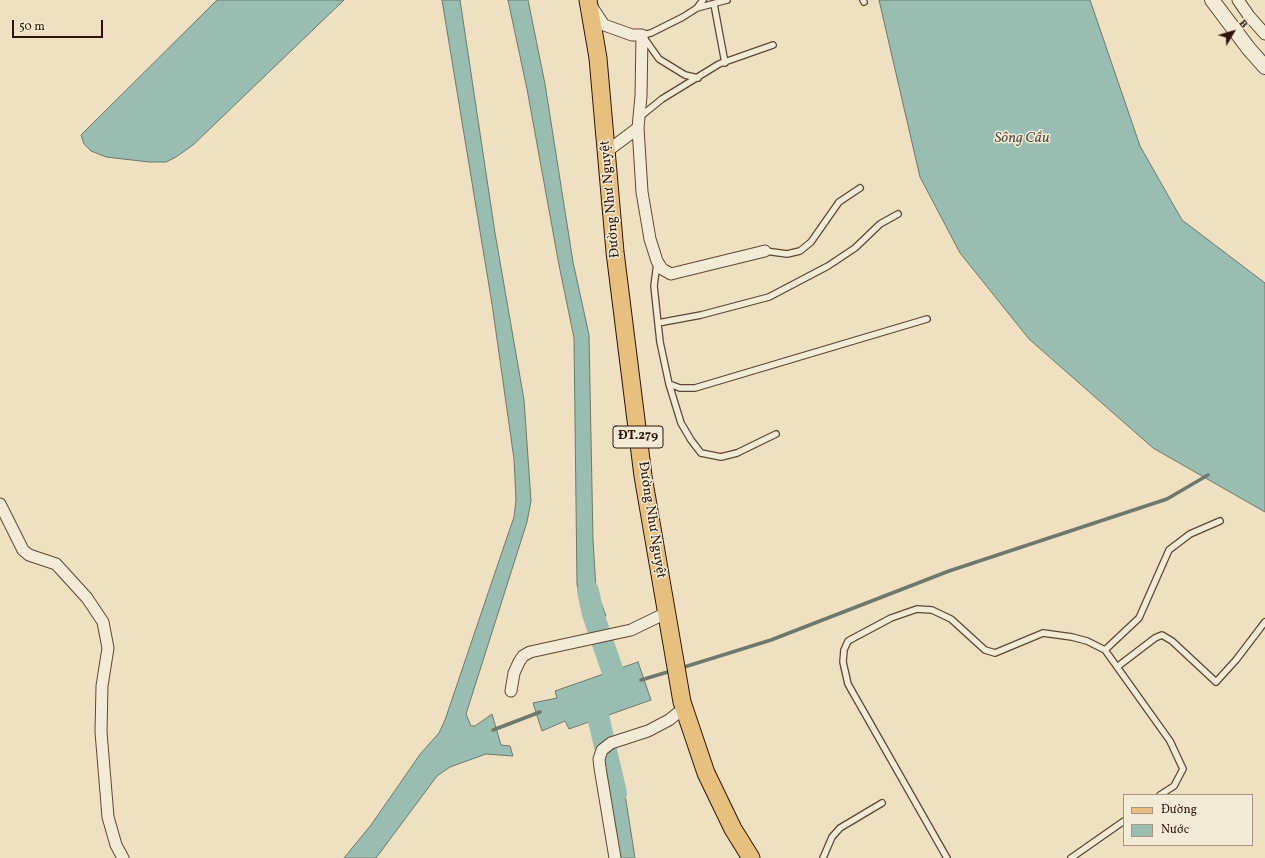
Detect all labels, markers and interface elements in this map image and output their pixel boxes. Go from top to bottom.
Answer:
scale bar [14,12,105,38]
north arrow [1213,12,1253,52]
text: B [1235,17,1251,32]
text: 50 m [19,19,45,35]
water label: Sông Cầu [994,130,1050,148]
street label: Đường Như Nguyệt [597,139,625,259]
road number: ĐT.279 [613,426,663,448]
street label: Đường Như Nguyệt [633,460,669,580]
legend [1123,794,1253,846]
text: Đường [1161,802,1197,818]
text: Nước [1161,822,1189,838]

